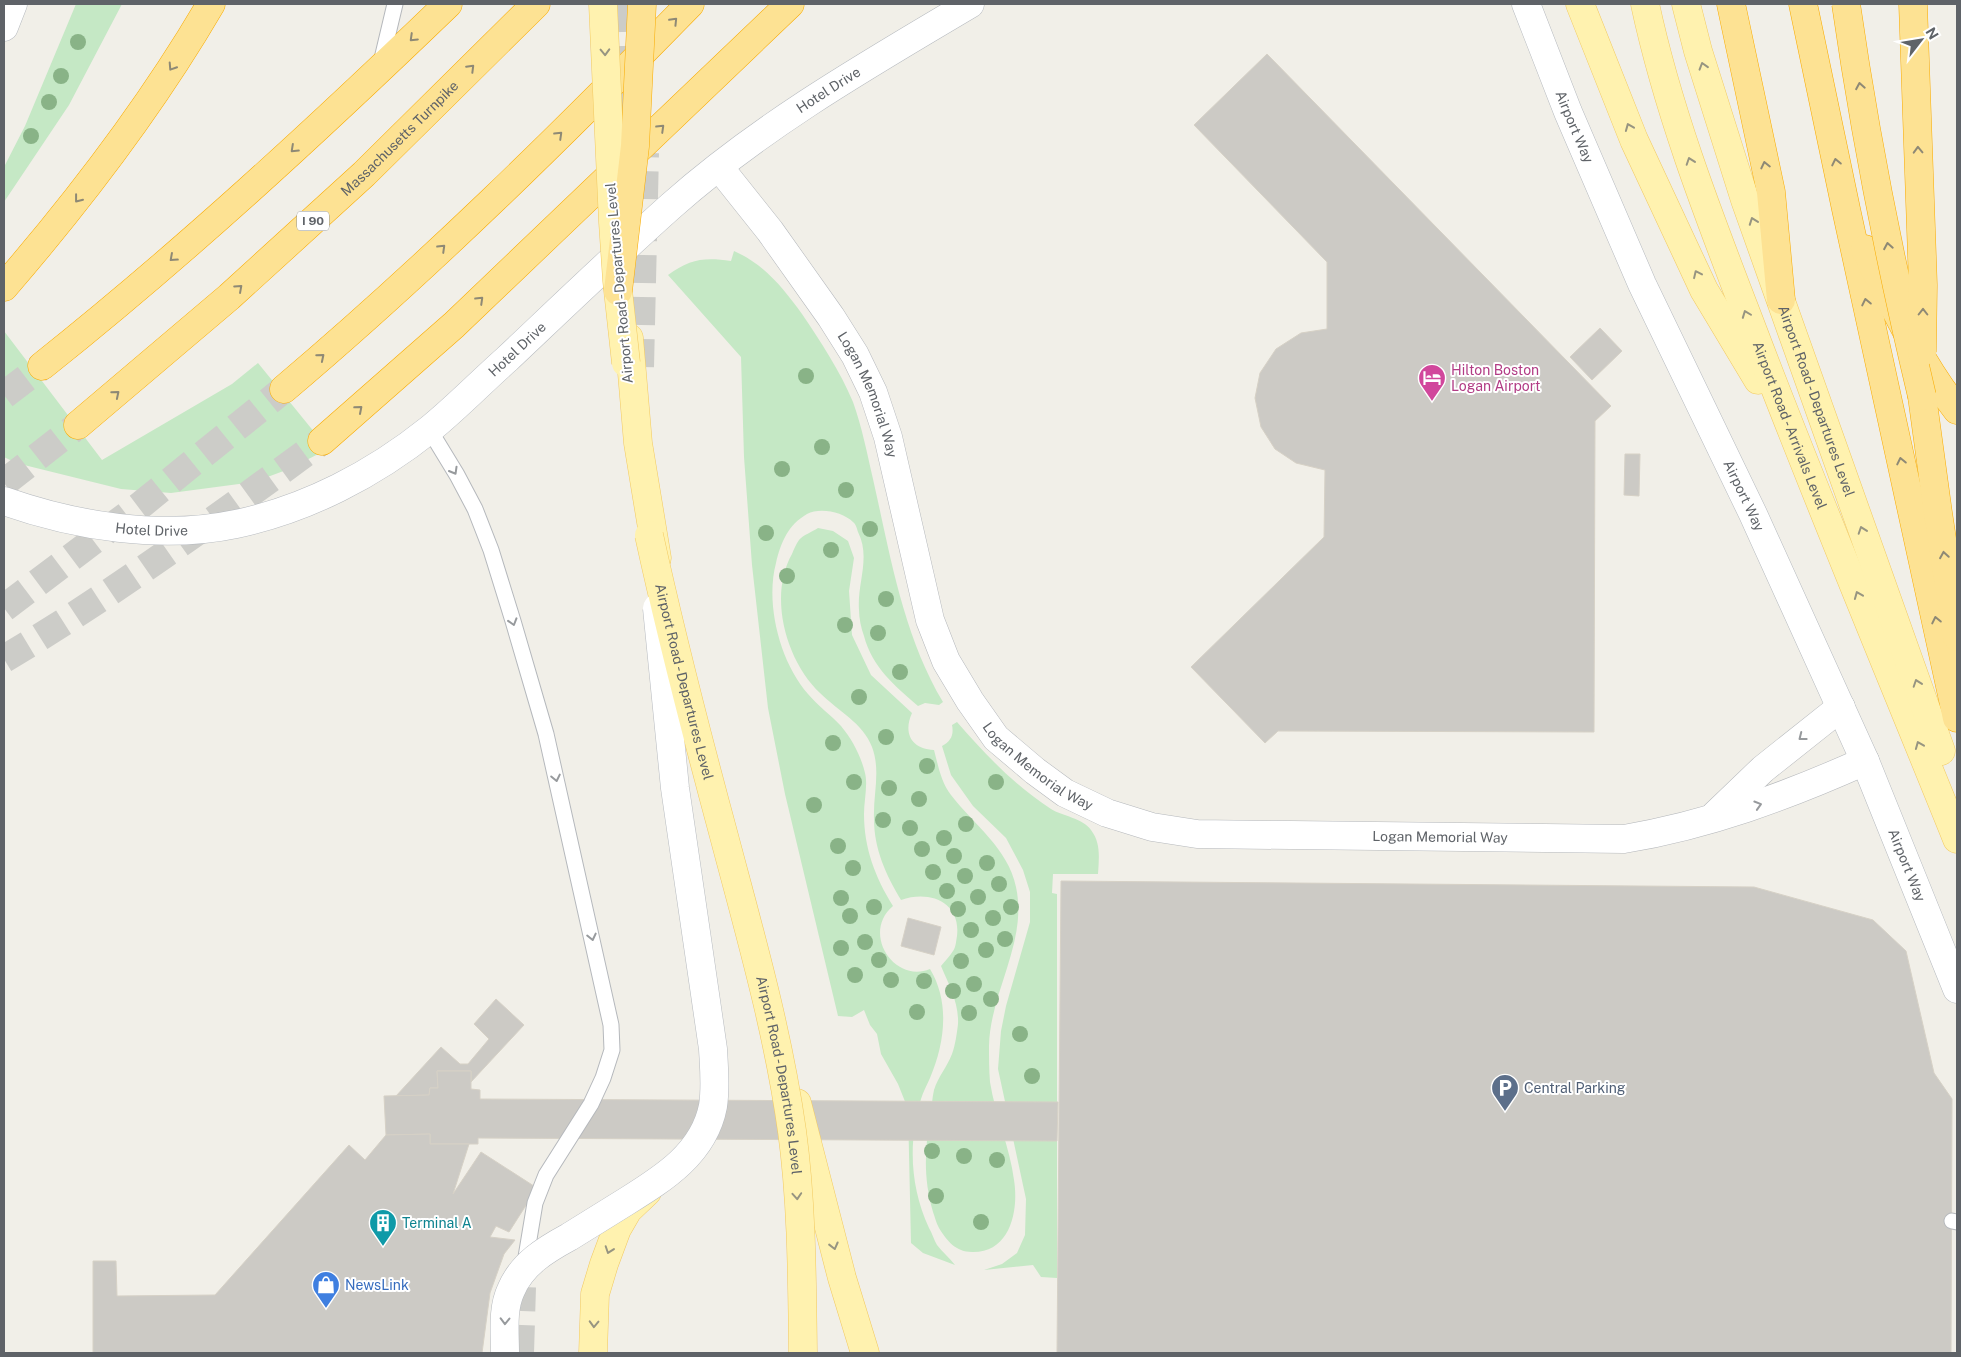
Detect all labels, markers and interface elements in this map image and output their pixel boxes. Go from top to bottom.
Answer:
north arrow [1896,15,1946,65]
one-way arrow [668,17,677,26]
text: N [1922,24,1942,42]
one-way arrow [409,32,418,41]
one-way arrow [599,49,610,57]
one-way arrow [169,62,179,71]
one-way arrow [1699,63,1709,71]
street label: Hotel Drive [793,64,863,116]
one-way arrow [465,65,474,74]
street label: Massachusetts Turnpike [338,77,462,199]
one-way arrow [1855,82,1865,91]
street label: Airport Way [1552,88,1597,166]
one-way arrow [1625,123,1635,132]
one-way arrow [655,125,664,134]
one-way arrow [553,132,562,141]
one-way arrow [291,143,300,152]
one-way arrow [1913,146,1923,154]
one-way arrow [1686,157,1696,166]
one-way arrow [1831,157,1841,166]
one-way arrow [1760,160,1771,169]
street label: Airport Road - Departures Level [602,182,636,384]
one-way arrow [75,193,83,202]
road number: I 90 [297,212,329,230]
one-way arrow [1749,217,1759,226]
one-way arrow [1884,242,1894,251]
one-way arrow [436,245,445,254]
one-way arrow [170,252,179,261]
one-way arrow [1693,271,1703,280]
one-way arrow [233,285,242,294]
one-way arrow [474,297,483,306]
one-way arrow [1861,298,1872,307]
street label: Airport Road - Departures Level [1775,303,1858,499]
one-way arrow [1918,308,1928,316]
one-way arrow [1742,310,1752,319]
street label: Hotel Drive [485,319,549,380]
street label: Logan Memorial Way [834,329,901,460]
street label: Airport Road - Arrivals Level [1750,339,1830,512]
one-way arrow [316,354,325,363]
place label: Hilton Boston Logan Airport [1451,362,1540,394]
hotel icon: Hilton Boston Logan Airport [1417,363,1447,402]
one-way arrow [110,391,119,400]
one-way arrow [353,405,362,414]
one-way arrow [1896,456,1907,465]
street label: Airport Way [1720,457,1768,534]
one-way arrow [448,465,458,474]
street label: Hotel Drive [114,520,188,539]
one-way arrow [1858,526,1868,535]
one-way arrow [1939,550,1950,558]
street label: Airport Road - Departures Level [652,582,717,782]
one-way arrow [1854,591,1864,599]
one-way arrow [1931,615,1941,624]
one-way arrow [507,617,517,625]
one-way arrow [1912,680,1922,688]
street label: Logan Memorial Way [980,719,1096,813]
one-way arrow [1799,732,1808,740]
one-way arrow [1915,741,1925,750]
one-way arrow [550,774,561,783]
one-way arrow [1753,800,1761,810]
street label: Airport Way [1885,826,1929,904]
street label: Logan Memorial Way [1372,828,1508,846]
one-way arrow [586,932,597,941]
street label: Airport Road - Departures Level [753,974,805,1175]
parking icon: Central Parking [1490,1073,1520,1112]
place label: Central Parking [1524,1080,1626,1096]
one-way arrow [792,1192,803,1200]
building icon: Terminal A [368,1208,398,1247]
place label: Terminal A [402,1215,472,1231]
one-way arrow [828,1241,839,1250]
one-way arrow [605,1246,615,1254]
shop icon: NewsLink [311,1270,341,1309]
place label: NewsLink [345,1277,409,1293]
one-way arrow [500,1318,510,1325]
one-way arrow [589,1320,599,1328]

